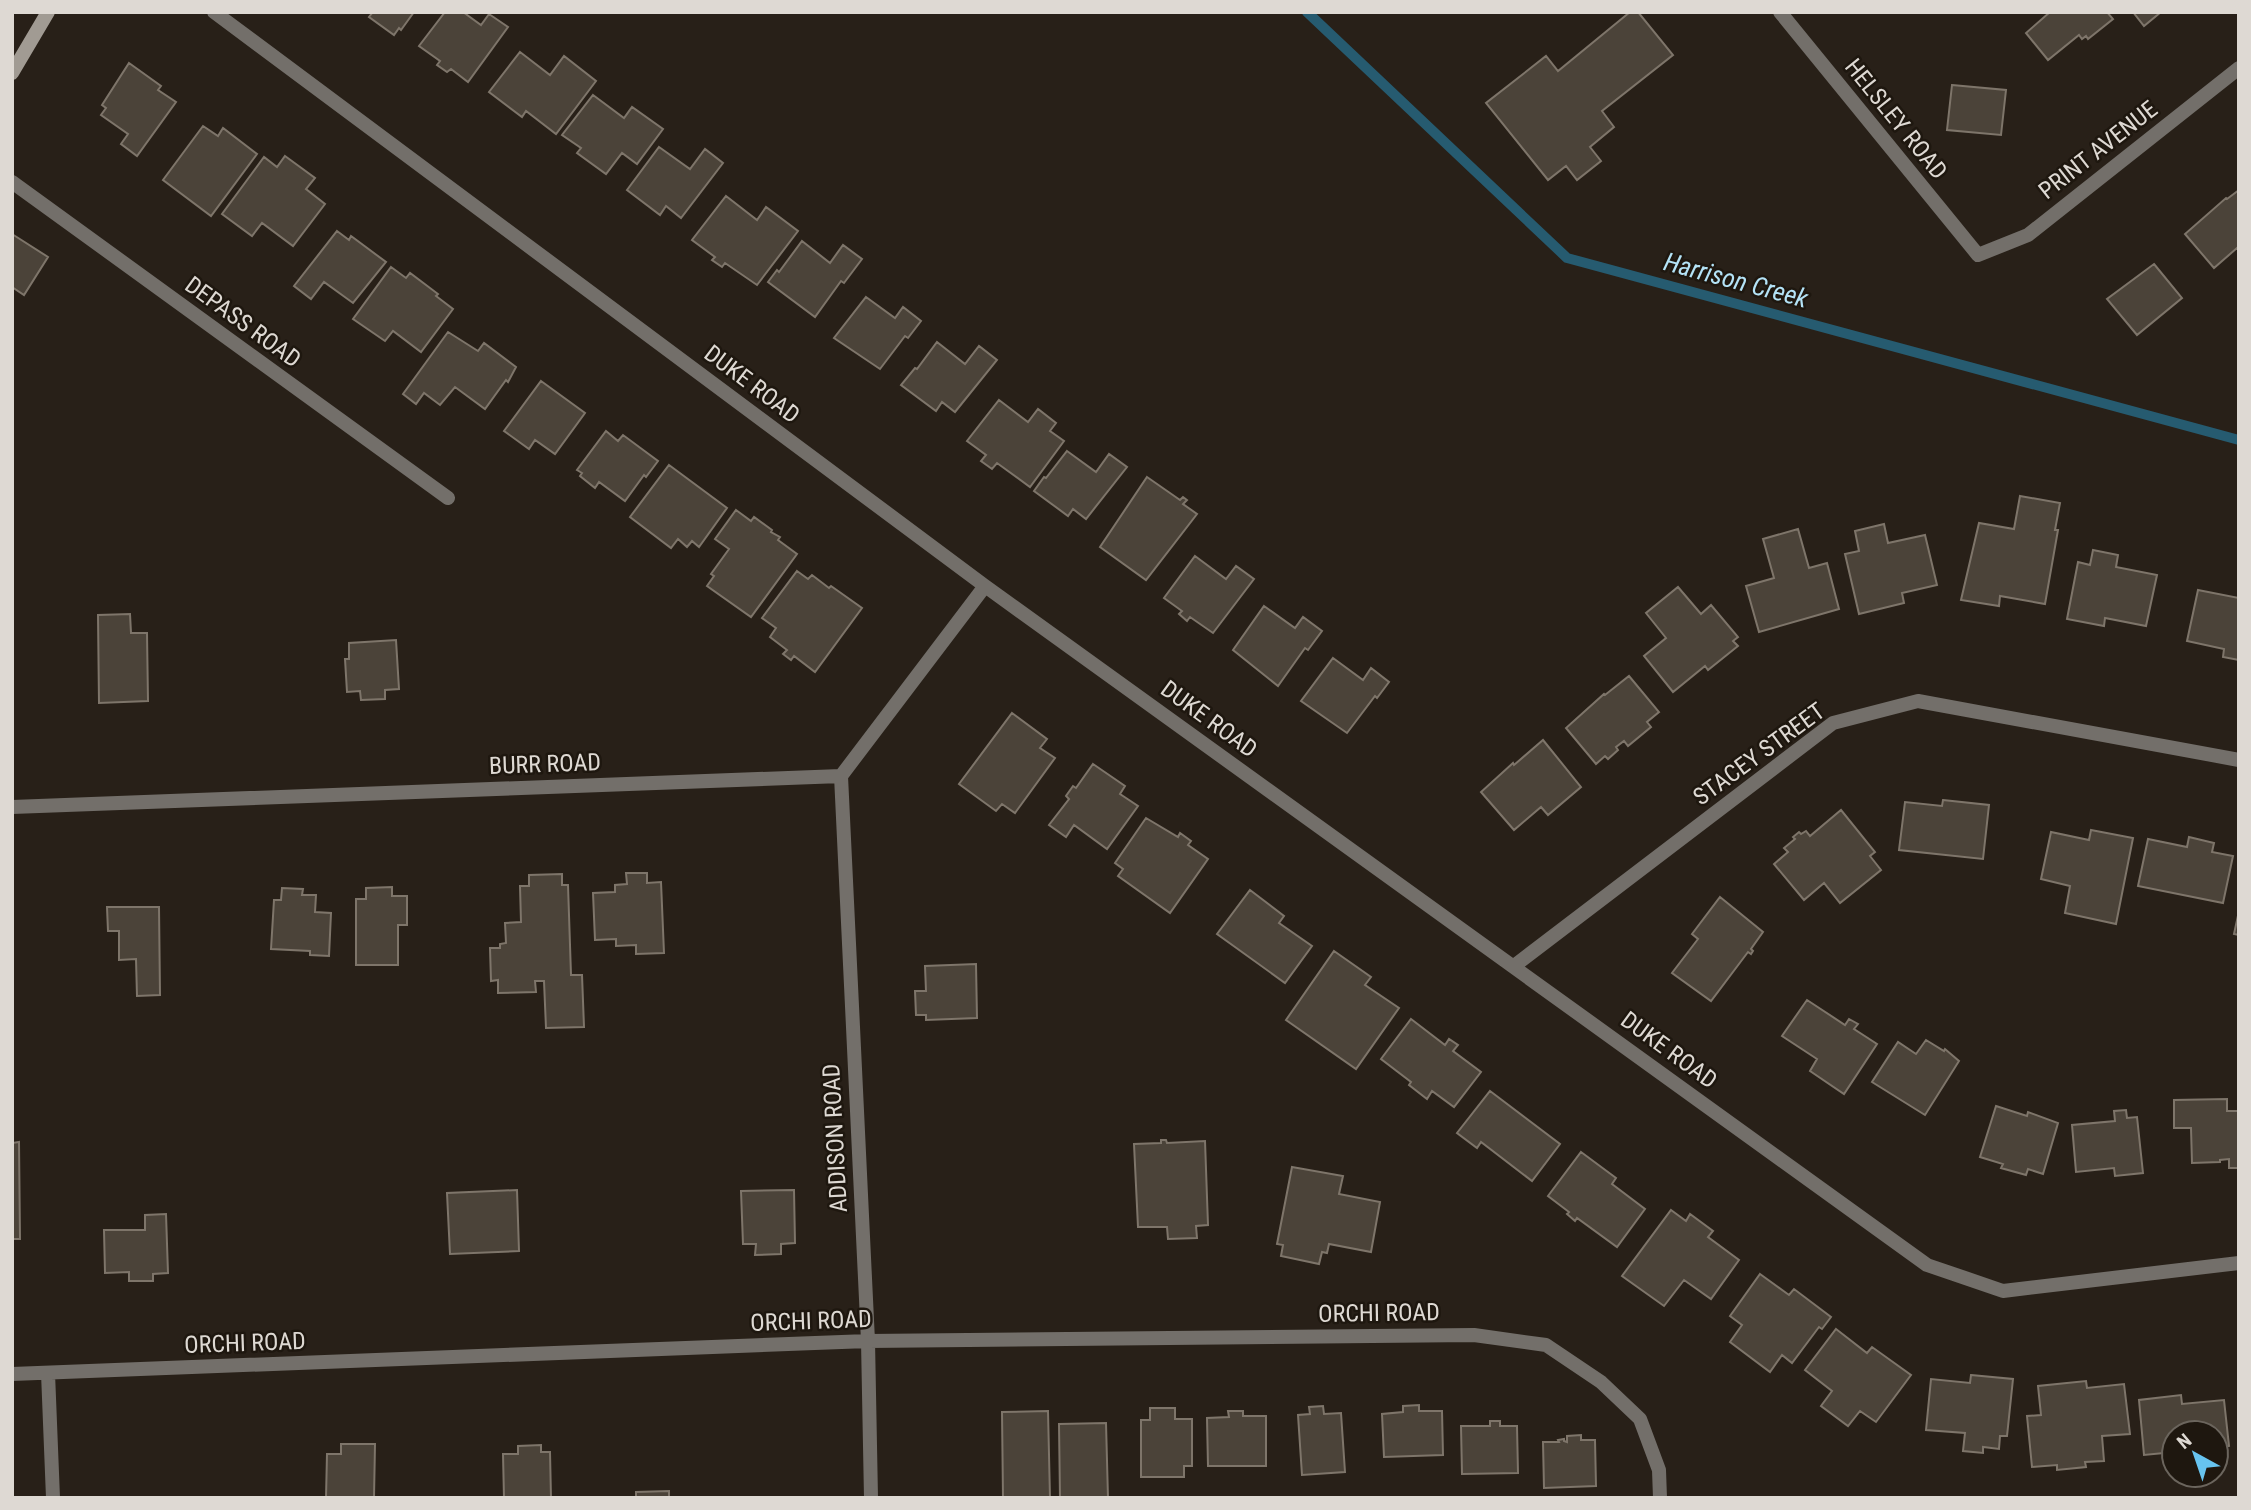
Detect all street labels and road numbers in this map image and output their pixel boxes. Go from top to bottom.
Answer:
street label: HELSLEY ROAD [1839,53,1953,185]
street label: PRINT AVENUE [2033,95,2163,205]
street label: DEPASS ROAD [180,271,306,373]
street label: DUKE ROAD [699,339,805,429]
street label: DUKE ROAD [1155,675,1263,763]
street label: STACEY STREET [1688,697,1830,811]
street label: BURR ROAD [489,748,601,780]
street label: DUKE ROAD [1615,1006,1723,1094]
street label: ADDISON ROAD [817,1063,853,1213]
street label: ORCHI ROAD [1318,1298,1440,1328]
street label: ORCHI ROAD [750,1305,872,1337]
street label: ORCHI ROAD [184,1327,306,1359]

